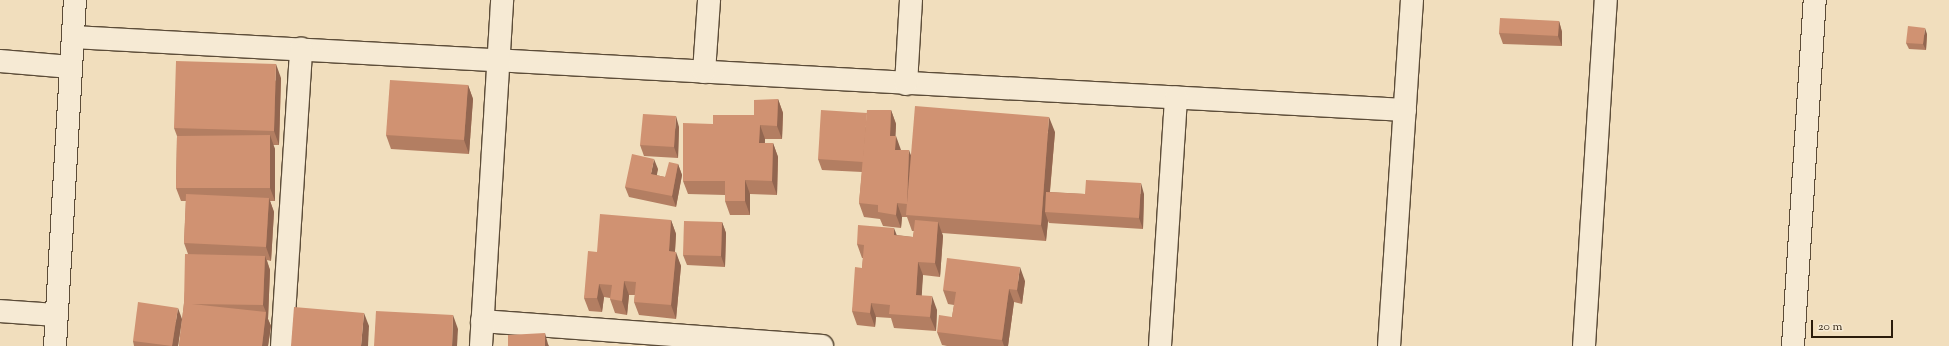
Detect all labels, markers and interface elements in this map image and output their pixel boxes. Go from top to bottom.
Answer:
scale bar [1813,312,1895,338]
text: 20 m [1818,318,1842,336]

